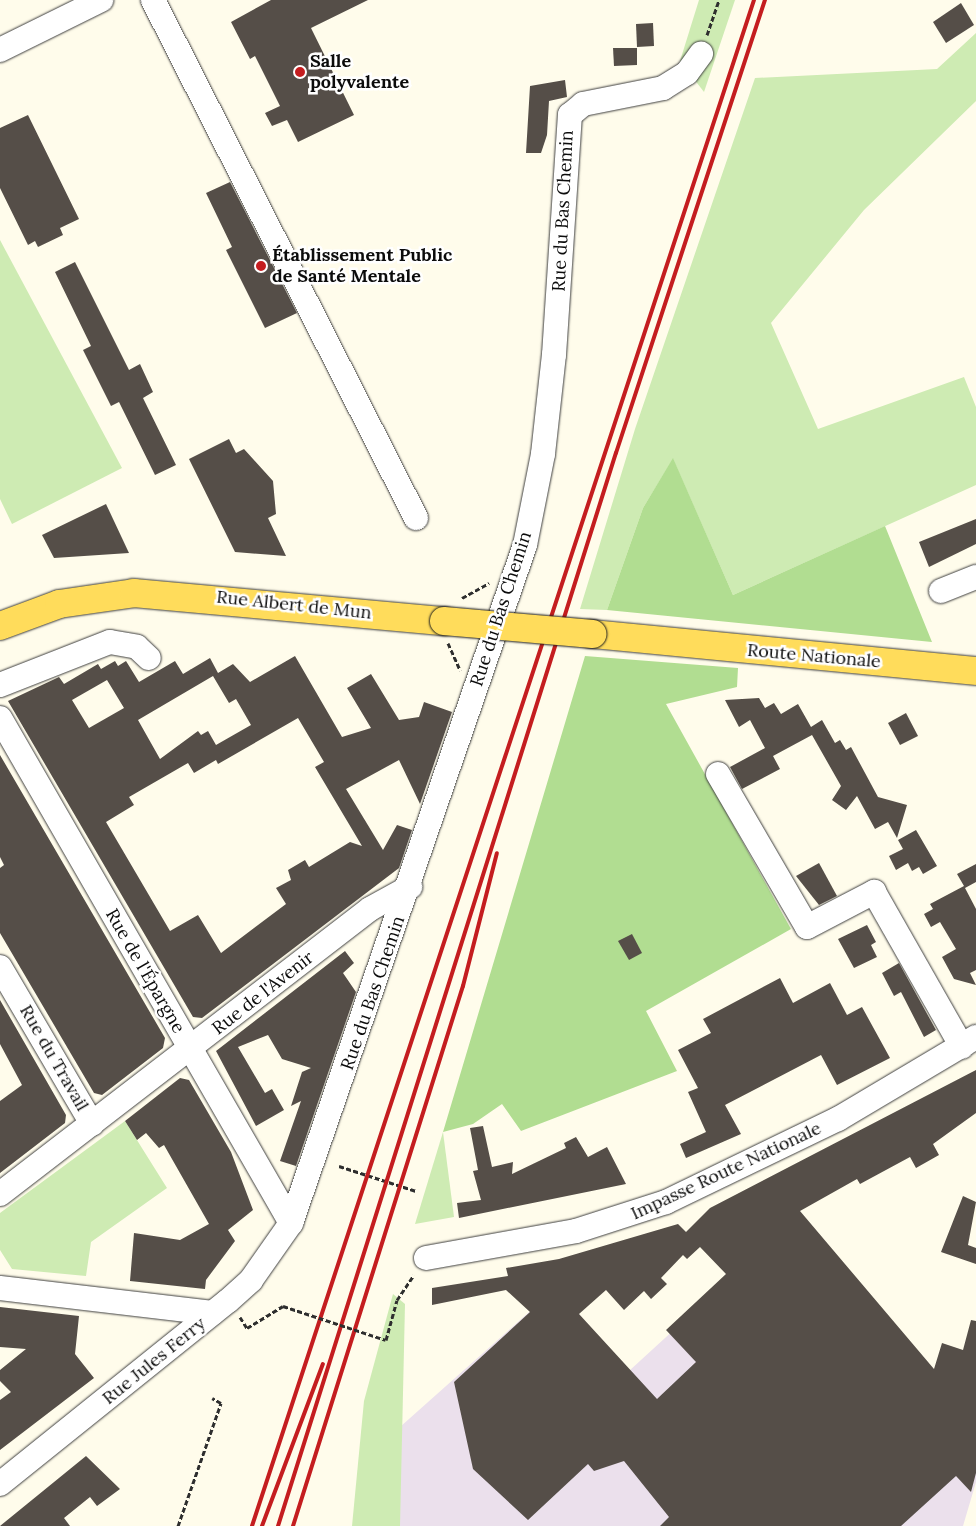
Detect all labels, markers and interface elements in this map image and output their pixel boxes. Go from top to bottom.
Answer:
place label: Salle polyvalente [310,51,409,94]
marker: Salle polyvalente [294,66,306,78]
street label: Rue du Bas Chemin [548,130,578,292]
place label: Établissement Public de Santé Mentale [272,245,452,288]
marker: Établissement Public de Santé Mentale [254,259,268,273]
street label: Rue du Bas Chemin [466,529,536,689]
street label: Rue Albert de Mun [215,586,373,624]
street label: Route Nationale [746,639,882,673]
street label: Rue de l'Épargne [101,905,189,1037]
street label: Rue du Bas Chemin [336,913,410,1073]
street label: Rue de l'Avenir [208,947,318,1039]
street label: Rue du Travail [15,1001,93,1115]
street label: Impasse Route Nationale [628,1117,824,1225]
street label: Rue Jules Ferry [98,1313,210,1409]

